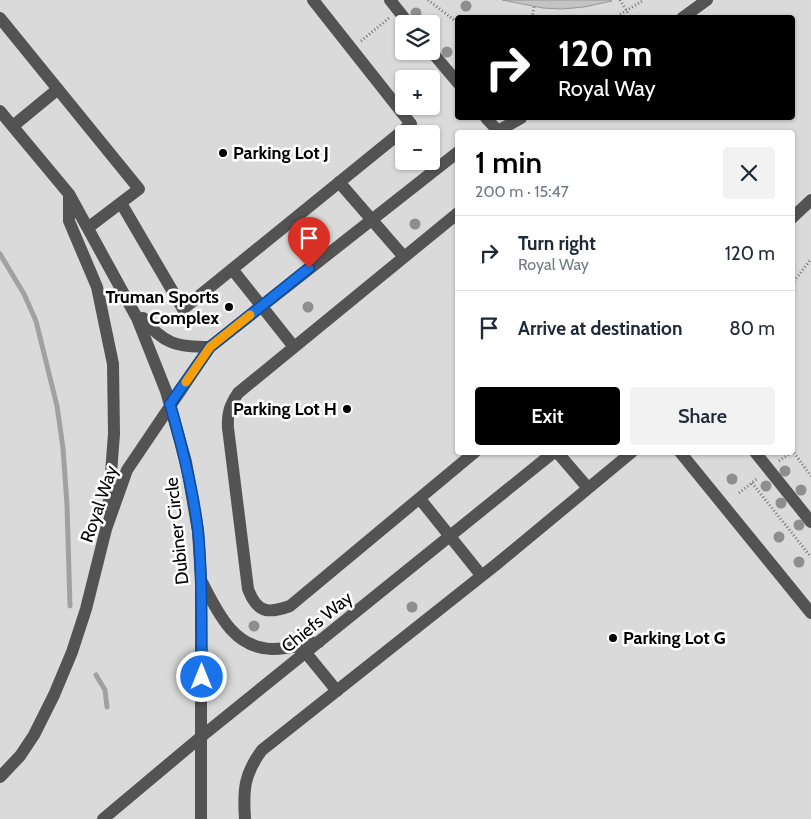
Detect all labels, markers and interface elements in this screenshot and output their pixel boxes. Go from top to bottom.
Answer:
map controls [395,15,440,170]
button: layers [395,15,440,60]
text: 120 m [558,32,652,75]
icon: right [475,35,540,100]
button: + [395,70,440,115]
text: Royal Way [558,75,656,102]
button: − [395,125,440,170]
place label: Parking Lot J [233,142,329,164]
text: 1 min [475,144,542,181]
marker: Parking Lot J [217,147,229,159]
button: close [723,147,775,199]
text: 200 m · 15:47 [475,182,569,201]
pin [288,217,330,268]
icon: arrive [295,224,323,252]
text: Turn right [518,232,596,255]
icon: right [475,239,503,267]
text: 120 m [725,242,775,265]
text: Royal Way [518,255,589,274]
place label: Truman Sports Complex [105,286,219,329]
marker: Truman Sports Complex [223,301,235,313]
icon: arrive [475,314,503,342]
text: Arrive at destination [518,317,682,340]
text: 80 m [729,317,775,340]
button: Exit [475,387,620,445]
button: Share [630,387,775,445]
place label: Parking Lot H [233,398,337,420]
marker: Parking Lot H [341,403,353,415]
street label: Royal Way [76,463,122,545]
street label: Dubiner Circle [160,476,194,586]
street label: Chiefs Way [277,587,357,657]
place label: Parking Lot G [623,627,726,649]
marker: Parking Lot G [607,632,619,644]
position arrow [175,650,227,702]

